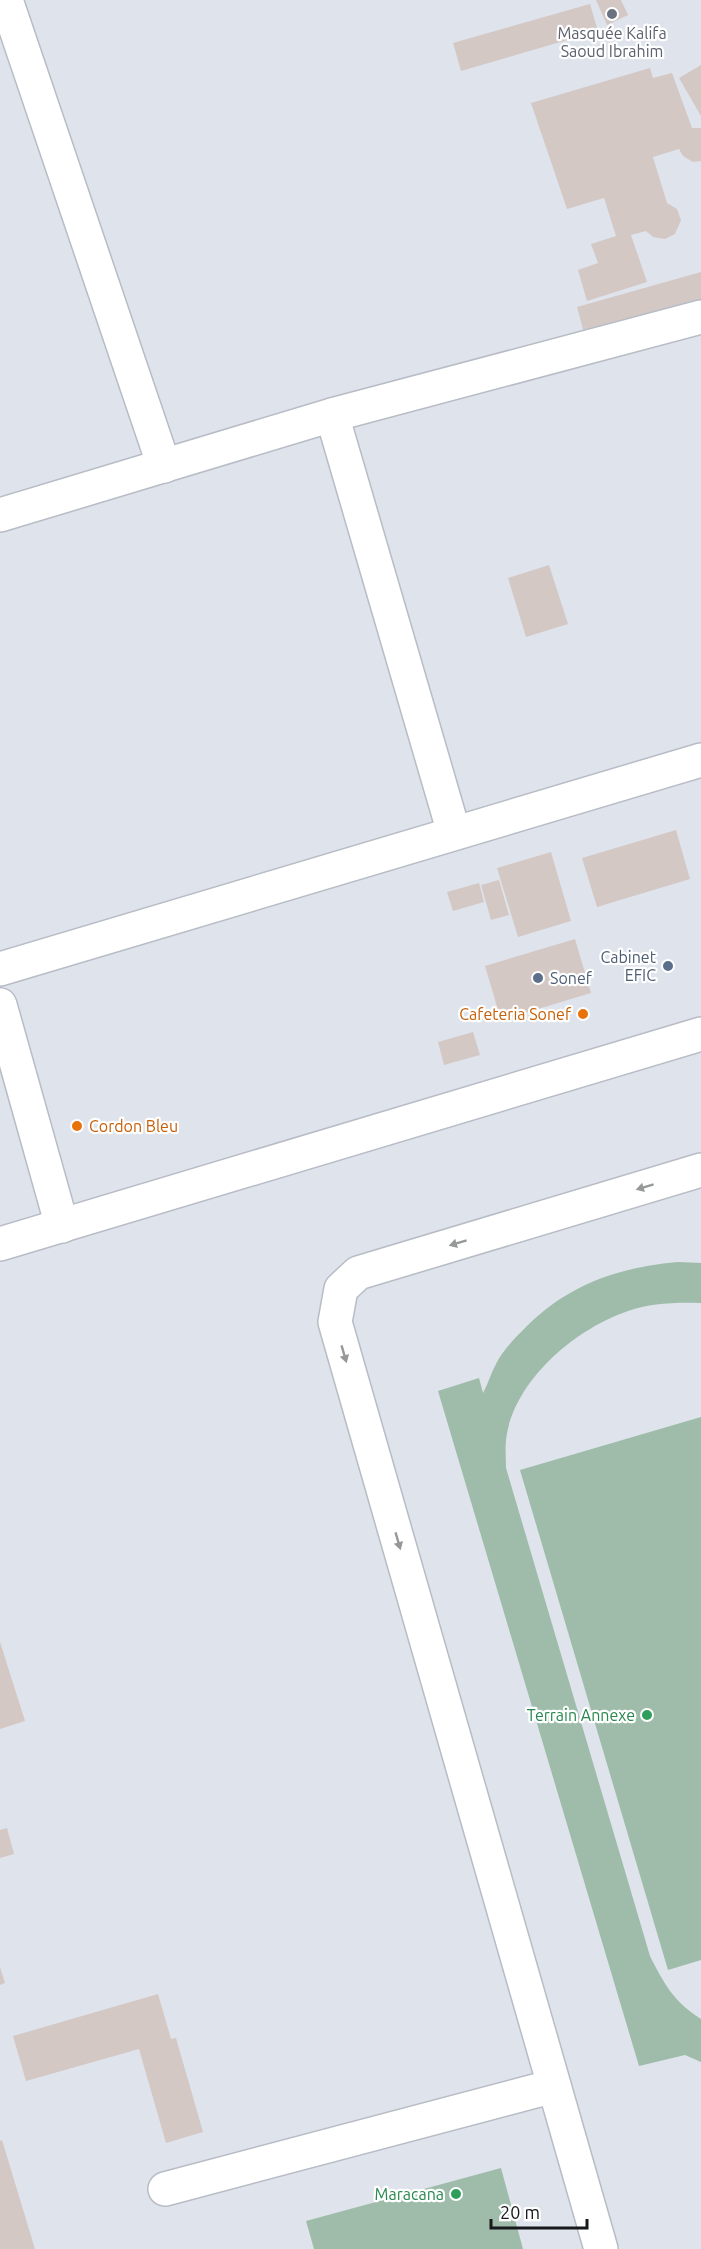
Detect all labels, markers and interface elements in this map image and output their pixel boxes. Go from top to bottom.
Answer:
marker: Masquée Kalifa Saoud Ibrahim [605,7,619,21]
place label: Masquée Kalifa Saoud Ibrahim [557,24,667,60]
place label: Cabinet EFIC [600,948,657,984]
marker: Cabinet EFIC [661,959,675,973]
place label: Sonef [550,969,593,987]
marker: Sonef [531,971,545,985]
place label: Cafeteria Sonef [459,1005,572,1023]
marker: Cafeteria Sonef [576,1007,590,1021]
place label: Cordon Bleu [89,1117,178,1135]
marker: Cordon Bleu [70,1119,84,1133]
one-way arrow [636,1183,654,1192]
one-way arrow [449,1239,467,1248]
one-way arrow [340,1345,349,1363]
one-way arrow [394,1533,403,1551]
place label: Terrain Annexe [527,1706,635,1724]
marker: Terrain Annexe [640,1708,654,1722]
place label: Maracana [375,2185,444,2203]
marker: Maracana [449,2187,463,2201]
scale bar [491,2192,587,2230]
text: 20 m [500,2202,540,2222]

